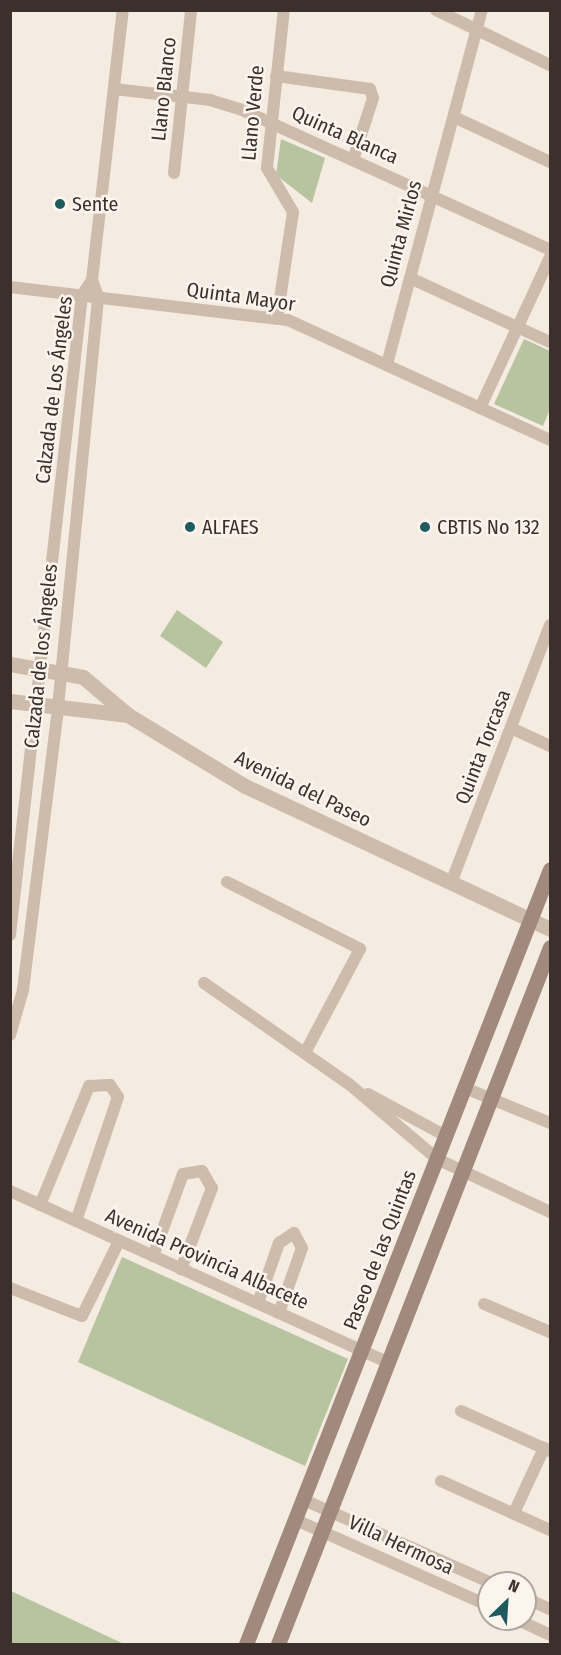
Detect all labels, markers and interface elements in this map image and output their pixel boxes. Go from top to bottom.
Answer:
street label: Llano Blanco [147,36,181,142]
street label: Llano Verde [237,64,269,162]
street label: Quinta Blanca [288,101,402,169]
street label: Quinta Mirlos [375,178,427,290]
place label: Sente [72,192,118,216]
marker: Sente [53,197,67,211]
street label: Quinta Mayor [185,277,297,317]
street label: Calzada de Los Ángeles [31,295,77,485]
place label: ALFAES [202,515,259,539]
place label: CBTIS No 132 [437,515,540,539]
marker: ALFAES [183,520,197,534]
marker: CBTIS No 132 [418,520,432,534]
street label: Calzada de los Ángeles [19,562,63,750]
street label: Quinta Torcasa [450,686,516,808]
street label: Avenida del Paseo [231,746,375,832]
street label: Paseo de las Quintas [338,1167,422,1333]
street label: Avenida Provincia Albacete [102,1203,312,1315]
street label: Villa Hermosa [345,1510,457,1580]
north arrow [477,1571,537,1631]
text: N [506,1575,522,1597]

